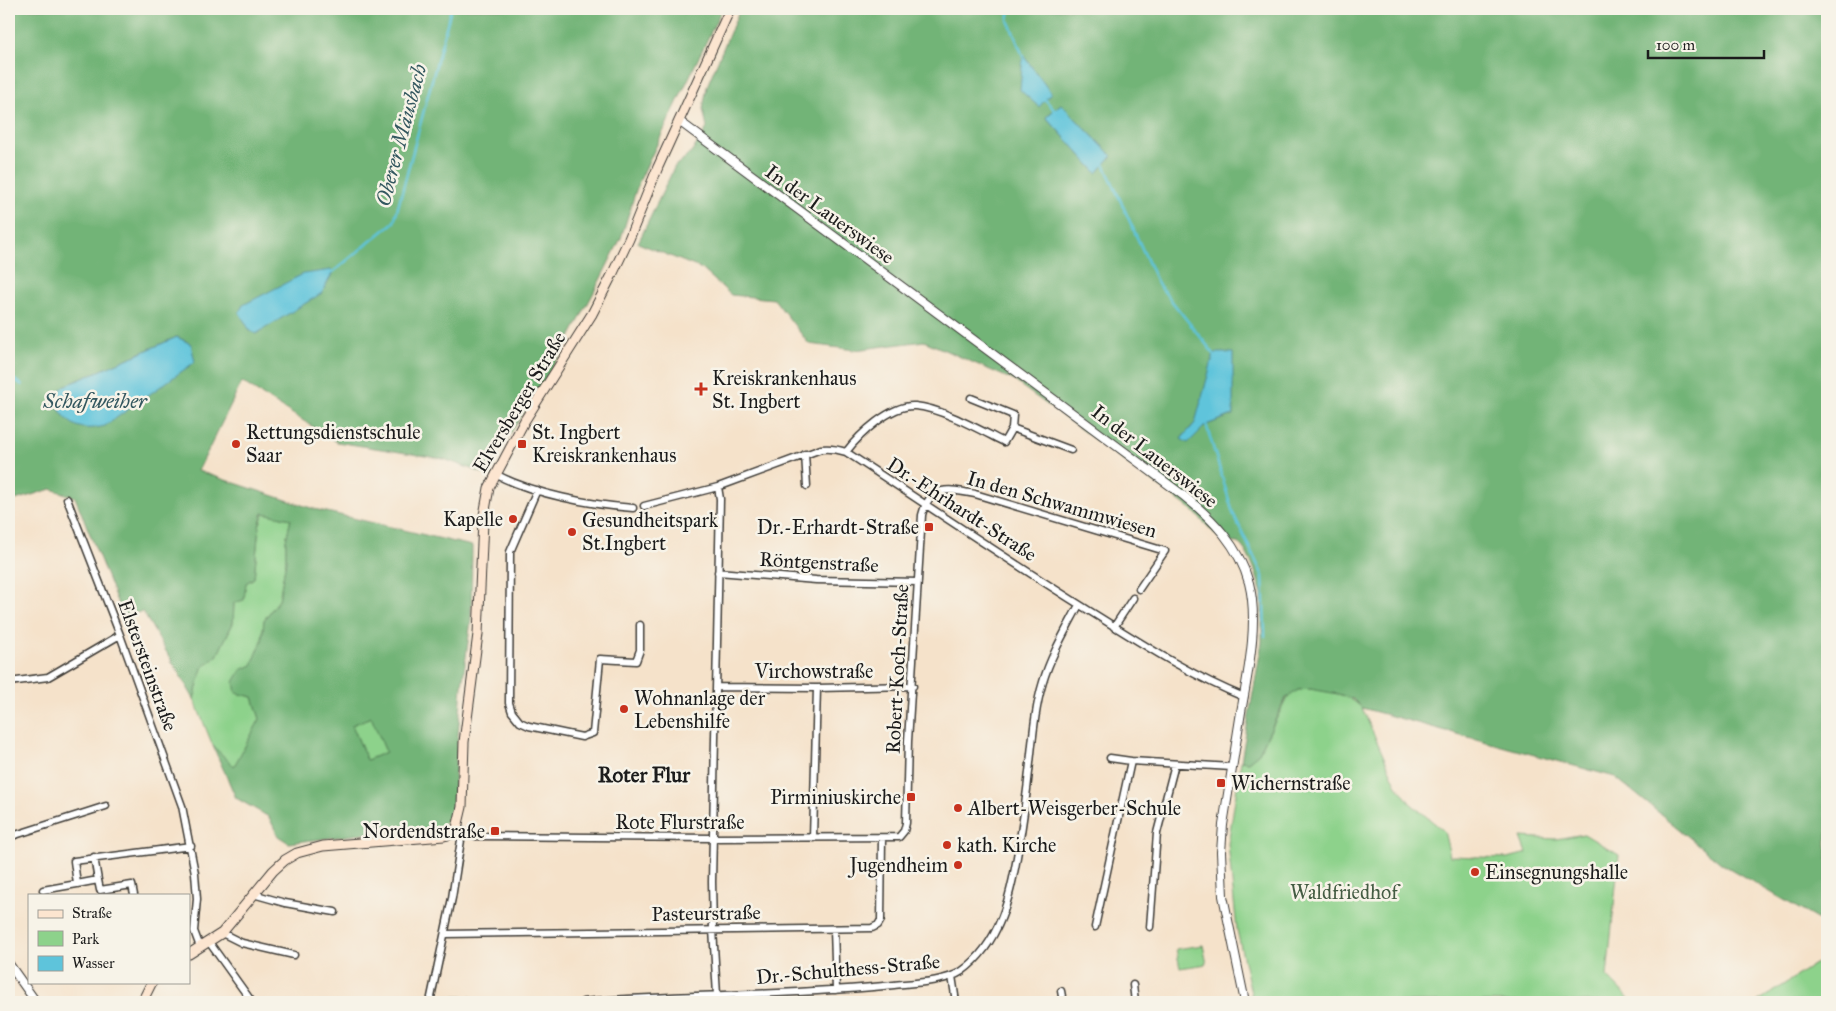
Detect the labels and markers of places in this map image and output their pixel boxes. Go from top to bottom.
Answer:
place label: Kreiskrankenhaus St. Ingbert [712,366,856,414]
marker: Kreiskrankenhaus St. Ingbert [694,382,708,396]
place label: Rettungsdienstschule Saar [246,420,421,467]
place label: St. Ingbert Kreiskrankenhaus [532,420,676,467]
marker: Rettungsdienstschule Saar [230,438,242,450]
marker: St. Ingbert Kreiskrankenhaus [516,438,528,450]
place label: Kapelle [443,507,503,531]
place label: Gesundheitspark St.Ingbert [582,508,719,556]
marker: Kapelle [507,513,519,525]
place label: Dr.-Erhardt-Straße [757,515,919,539]
marker: Dr.-Erhardt-Straße [923,521,935,533]
marker: Gesundheitspark St.Ingbert [566,526,578,538]
place label: Wohnanlage der Lebenshilfe [634,686,766,733]
marker: Wohnanlage der Lebenshilfe [618,703,630,715]
place label: Wichernstraße [1231,771,1351,795]
marker: Wichernstraße [1215,777,1227,789]
place label: Pirminiuskirche [770,785,901,809]
marker: Pirminiuskirche [905,791,917,803]
place label: Albert-Weisgerber-Schule [967,796,1181,821]
marker: Albert-Weisgerber-Schule [952,802,964,814]
place label: Nordendstraße [363,819,485,843]
marker: Nordendstraße [489,825,501,837]
place label: kath. Kirche [957,833,1056,857]
marker: kath. Kirche [941,839,953,851]
place label: Jugendheim [847,853,948,878]
marker: Jugendheim [952,859,964,871]
place label: Einsegnungshalle [1485,860,1628,885]
marker: Einsegnungshalle [1469,866,1481,878]

